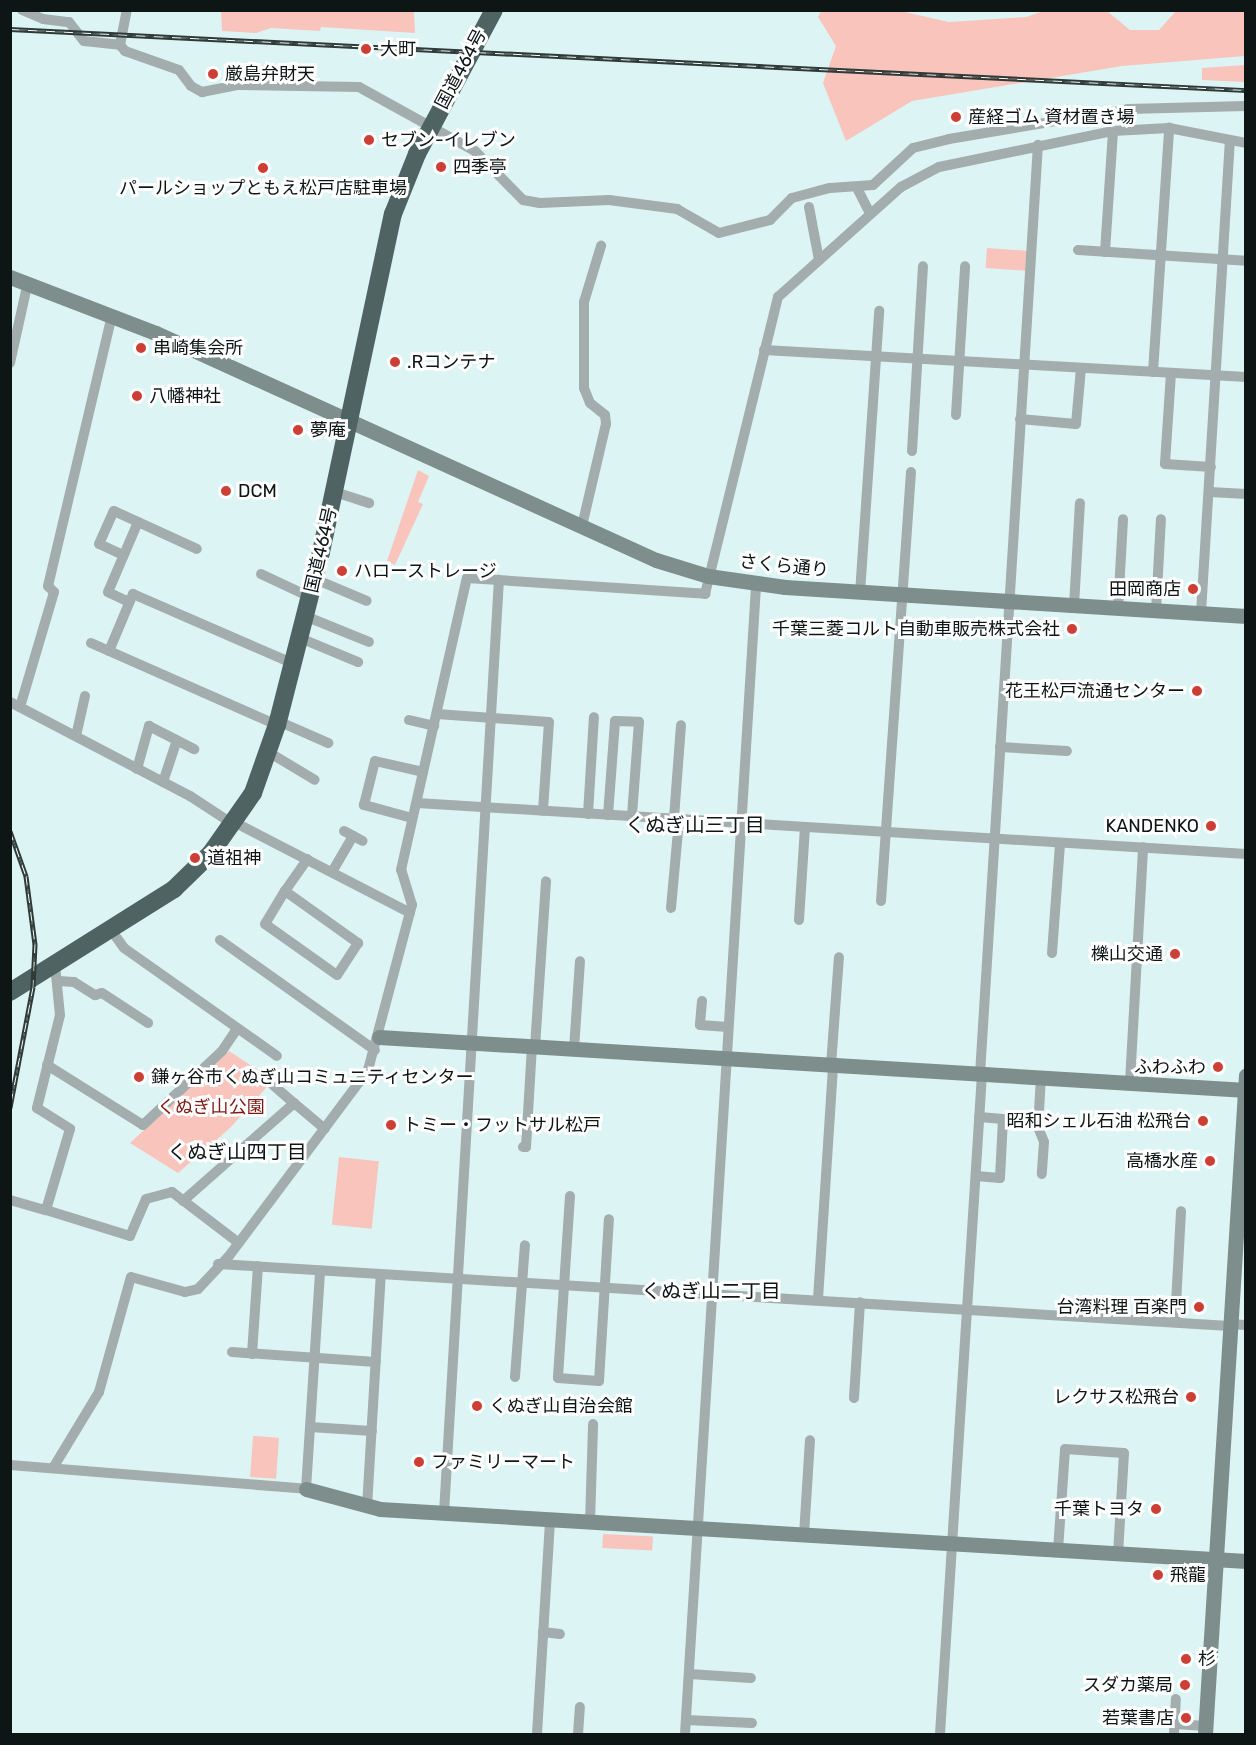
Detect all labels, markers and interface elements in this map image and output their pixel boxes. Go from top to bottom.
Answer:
street label: 国道464号 [431,25,491,113]
place label: 大町 [380,38,416,60]
marker: 大町 [357,40,375,58]
place label: 厳島弁財天 [225,63,315,85]
marker: 厳島弁財天 [206,67,220,81]
place label: 産経ゴム 資材置き場 [968,106,1134,128]
marker: 産経ゴム 資材置き場 [949,110,963,124]
place label: セブン-イレブン [381,129,516,151]
marker: セブン-イレブン [362,133,376,147]
place label: 四季亭 [453,156,507,178]
marker: 四季亭 [434,160,448,174]
marker: パールショップともえ松戸店駐車場 [256,161,270,175]
place label: パールショップともえ松戸店駐車場 [119,177,407,199]
place label: 串崎集会所 [153,337,243,359]
marker: 串崎集会所 [134,341,148,355]
place label: .Rコンテナ [407,351,495,373]
marker: .Rコンテナ [388,355,402,369]
place label: 八幡神社 [149,385,221,407]
marker: 八幡神社 [130,389,144,403]
place label: 夢庵 [310,419,346,441]
marker: 夢庵 [291,423,305,437]
place label: DCM [238,480,277,502]
marker: DCM [219,484,233,498]
street label: 国道464号 [301,505,341,595]
street label: さくら通り [738,551,830,581]
place label: ハローストレージ [354,560,498,582]
marker: ハローストレージ [335,564,349,578]
place label: 田岡商店 [1109,578,1181,600]
marker: 田岡商店 [1186,582,1200,596]
place label: 千葉三菱コルト自動車販売株式会社 [772,618,1060,640]
marker: 千葉三菱コルト自動車販売株式会社 [1065,622,1079,636]
place label: 花王松戸流通センター [1005,680,1185,702]
marker: 花王松戸流通センター [1190,684,1204,698]
district label: くぬぎ山三丁目 [625,813,765,837]
place label: KANDENKO [1105,815,1199,837]
marker: KANDENKO [1204,819,1218,833]
place label: 道祖神 [207,847,261,869]
marker: 道祖神 [188,851,202,865]
place label: 櫟山交通 [1091,943,1163,965]
marker: 櫟山交通 [1168,947,1182,961]
place label: ふわふわ [1134,1056,1206,1078]
marker: ふわふわ [1211,1060,1225,1074]
place label: 鎌ヶ谷市くぬぎ山コミュニティセンター [151,1066,475,1088]
marker: 鎌ヶ谷市くぬぎ山コミュニティセンター [132,1070,146,1084]
park label: くぬぎ山公園 [157,1096,265,1118]
place label: 昭和シェル石油 松飛台 [1007,1110,1191,1132]
place label: トミー・フットサル松戸 [403,1114,601,1136]
marker: 昭和シェル石油 松飛台 [1196,1114,1210,1128]
marker: トミー・フットサル松戸 [384,1118,398,1132]
district label: くぬぎ山四丁目 [167,1140,307,1164]
place label: 高橋水産 [1126,1150,1198,1172]
marker: 高橋水産 [1203,1154,1217,1168]
district label: くぬぎ山二丁目 [641,1279,781,1303]
place label: 台湾料理 百楽門 [1057,1296,1187,1318]
marker: 台湾料理 百楽門 [1192,1300,1206,1314]
place label: レクサス松飛台 [1053,1386,1179,1408]
marker: レクサス松飛台 [1184,1390,1198,1404]
place label: くぬぎ山自治会館 [489,1395,633,1417]
marker: くぬぎ山自治会館 [470,1399,484,1413]
place label: ファミリーマート [431,1451,575,1473]
marker: ファミリーマート [412,1455,426,1469]
place label: 千葉トヨタ [1054,1498,1144,1520]
marker: 千葉トヨタ [1149,1502,1163,1516]
place label: 飛龍 [1170,1564,1206,1586]
marker: 飛龍 [1151,1568,1165,1582]
place label: 杉 [1198,1648,1216,1670]
marker: 杉 [1179,1652,1193,1666]
place label: スダカ薬局 [1083,1674,1173,1696]
marker: スダカ薬局 [1178,1678,1192,1692]
place label: 若葉書店 [1102,1707,1174,1729]
marker: 若葉書店 [1179,1711,1193,1725]

